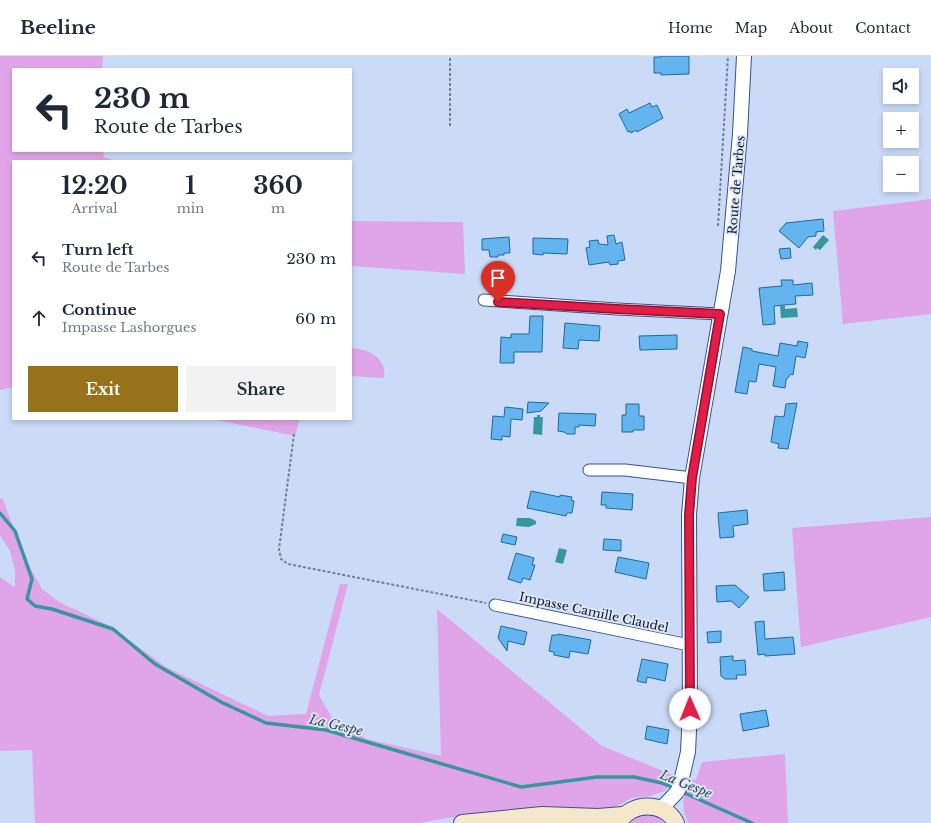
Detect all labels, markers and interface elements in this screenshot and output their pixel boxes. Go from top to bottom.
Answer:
text: Beeline [20,16,96,39]
text: Home [668,19,713,37]
text: Map [735,19,767,37]
text: About [789,19,833,37]
text: Contact [855,19,911,37]
map controls [883,68,919,192]
button: sound [883,68,919,104]
text: 230 m [94,81,190,116]
icon: left [28,84,80,136]
button: + [883,112,919,148]
text: Route de Tarbes [94,116,243,138]
street label: Route de Tarbes [724,135,748,235]
button: − [883,156,919,192]
text: 12:20 [61,171,128,200]
text: 1 [185,171,196,200]
text: 360 [253,171,303,200]
text: Arrival [71,200,117,217]
text: min [177,200,204,217]
text: m [271,200,285,217]
text: Turn left [62,240,133,259]
icon: left [28,247,50,269]
text: 230 m [286,249,336,268]
text: Route de Tarbes [62,259,169,276]
pin [481,261,515,302]
icon: arrive [487,267,509,289]
text: Continue [62,300,137,319]
icon: ahead [28,307,50,329]
text: 60 m [295,309,336,328]
text: Impasse Lashorgues [62,319,196,336]
button: Exit [28,366,178,412]
button: Share [186,366,336,412]
street label: Impasse Camille Claudel [518,589,670,635]
position arrow [669,688,711,730]
water label: La Gespe [307,710,364,739]
water label: La Gespe [657,766,714,802]

